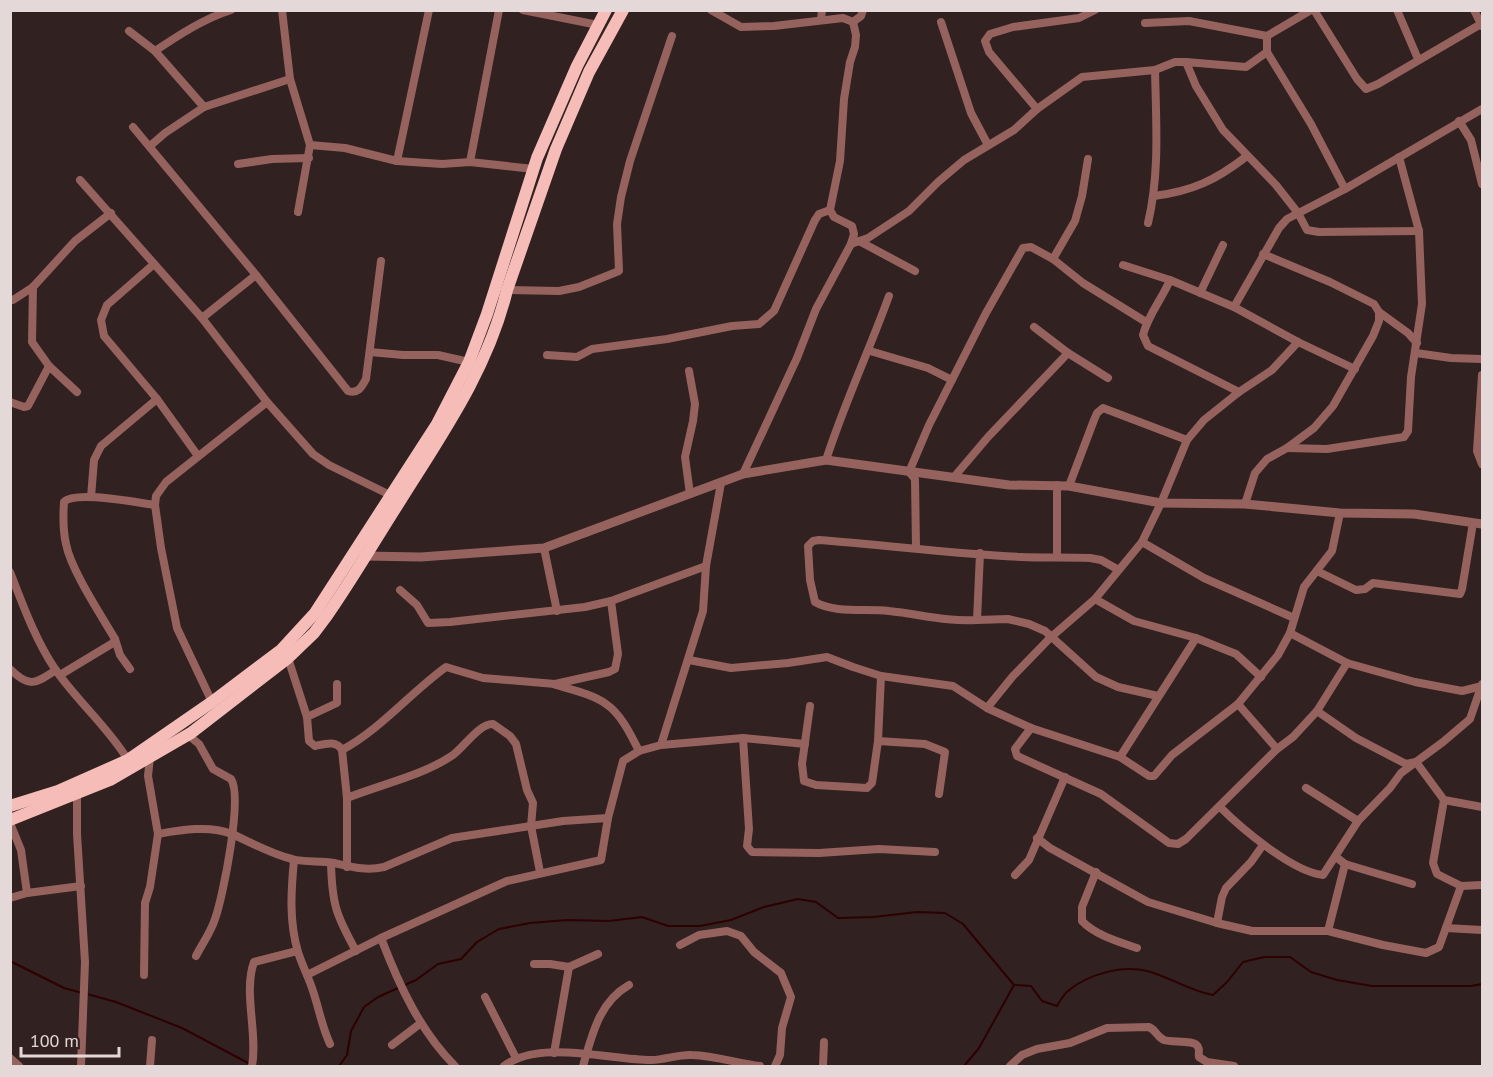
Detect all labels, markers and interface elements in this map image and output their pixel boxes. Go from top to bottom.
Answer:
scale bar [21,1020,118,1058]
text: 100 m [30,1029,79,1052]

